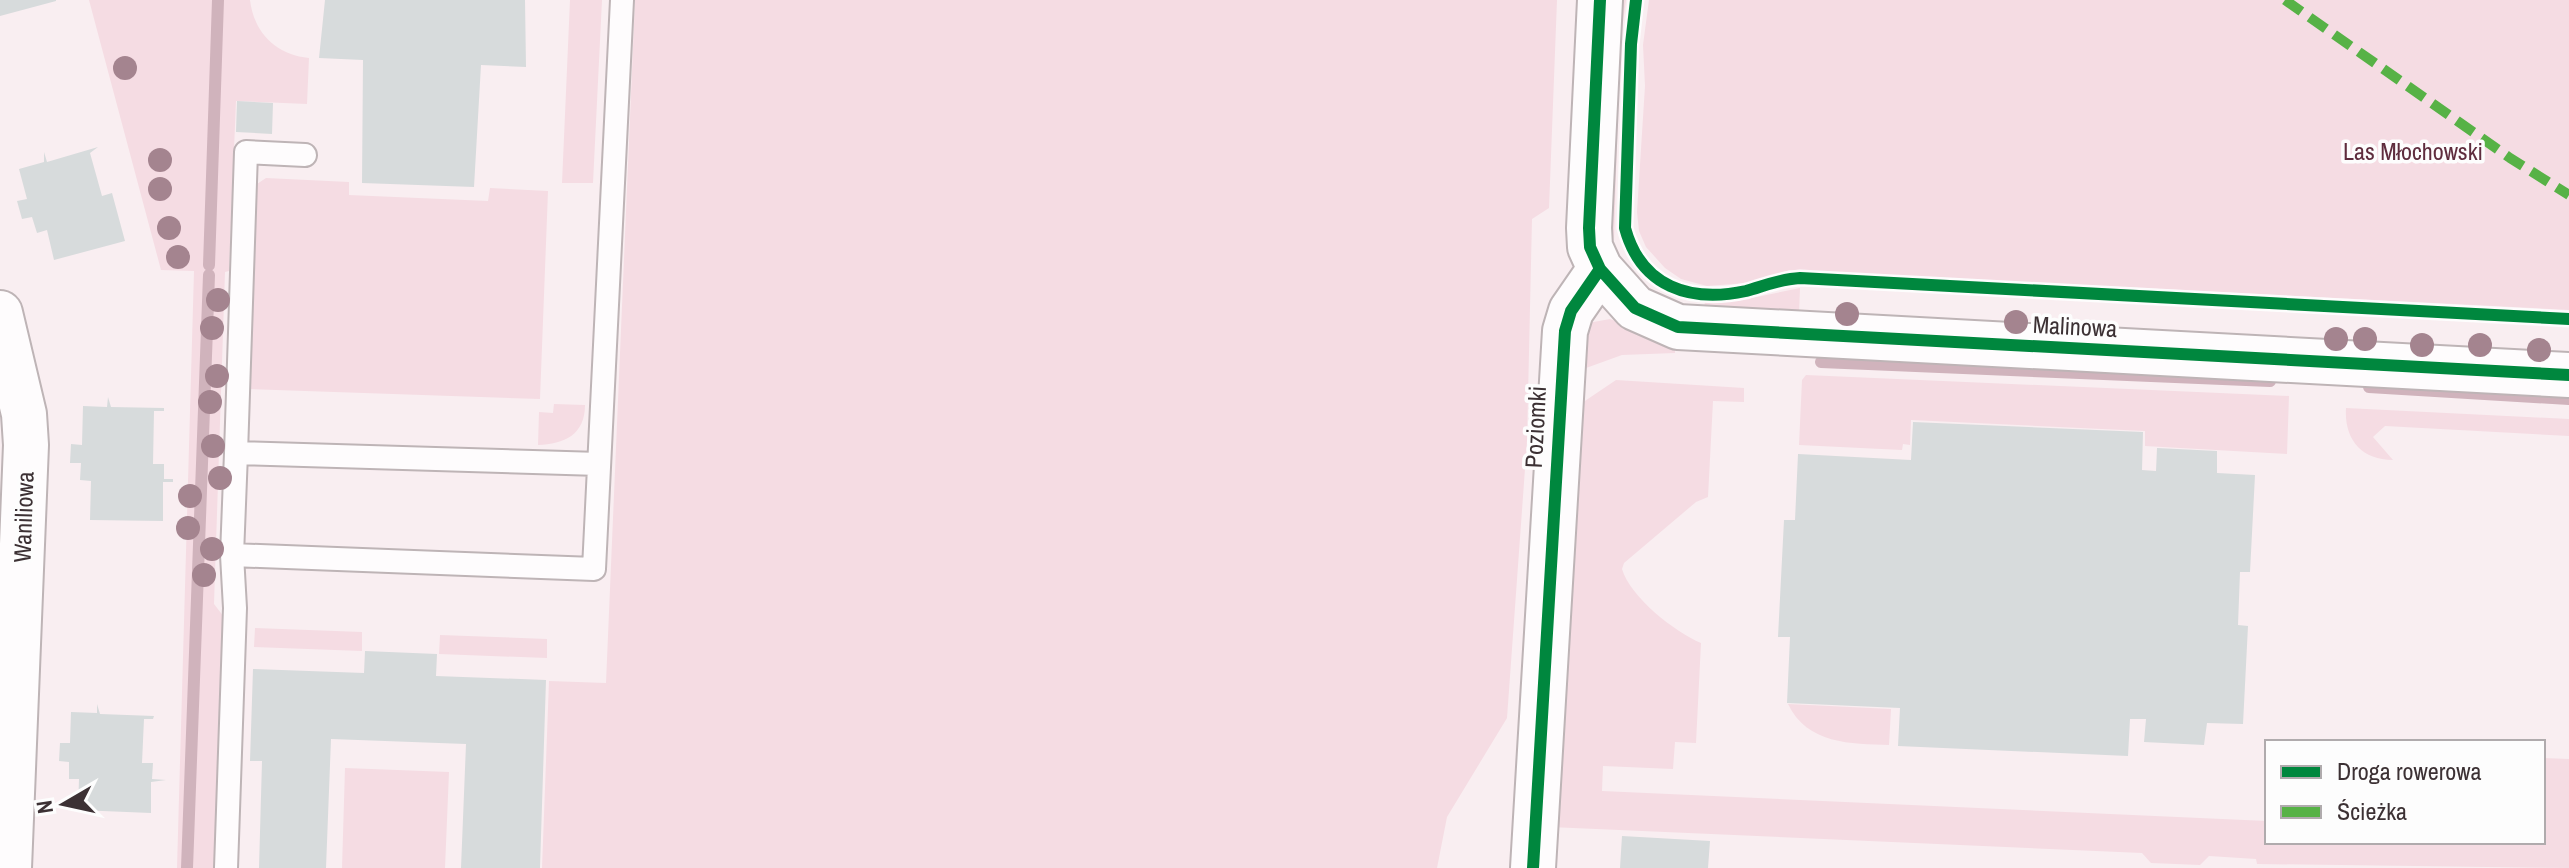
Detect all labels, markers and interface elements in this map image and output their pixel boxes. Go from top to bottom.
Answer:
park label: Las Młochowski [2343,135,2483,167]
street label: Malinowa [2032,308,2118,344]
street label: Poziomki [1517,385,1553,469]
street label: Waniliowa [5,471,41,563]
legend [2265,740,2545,844]
text: Droga rowerowa [2337,755,2481,787]
north arrow [24,764,104,844]
text: Ścieżka [2337,795,2407,827]
text: N [28,798,60,816]

